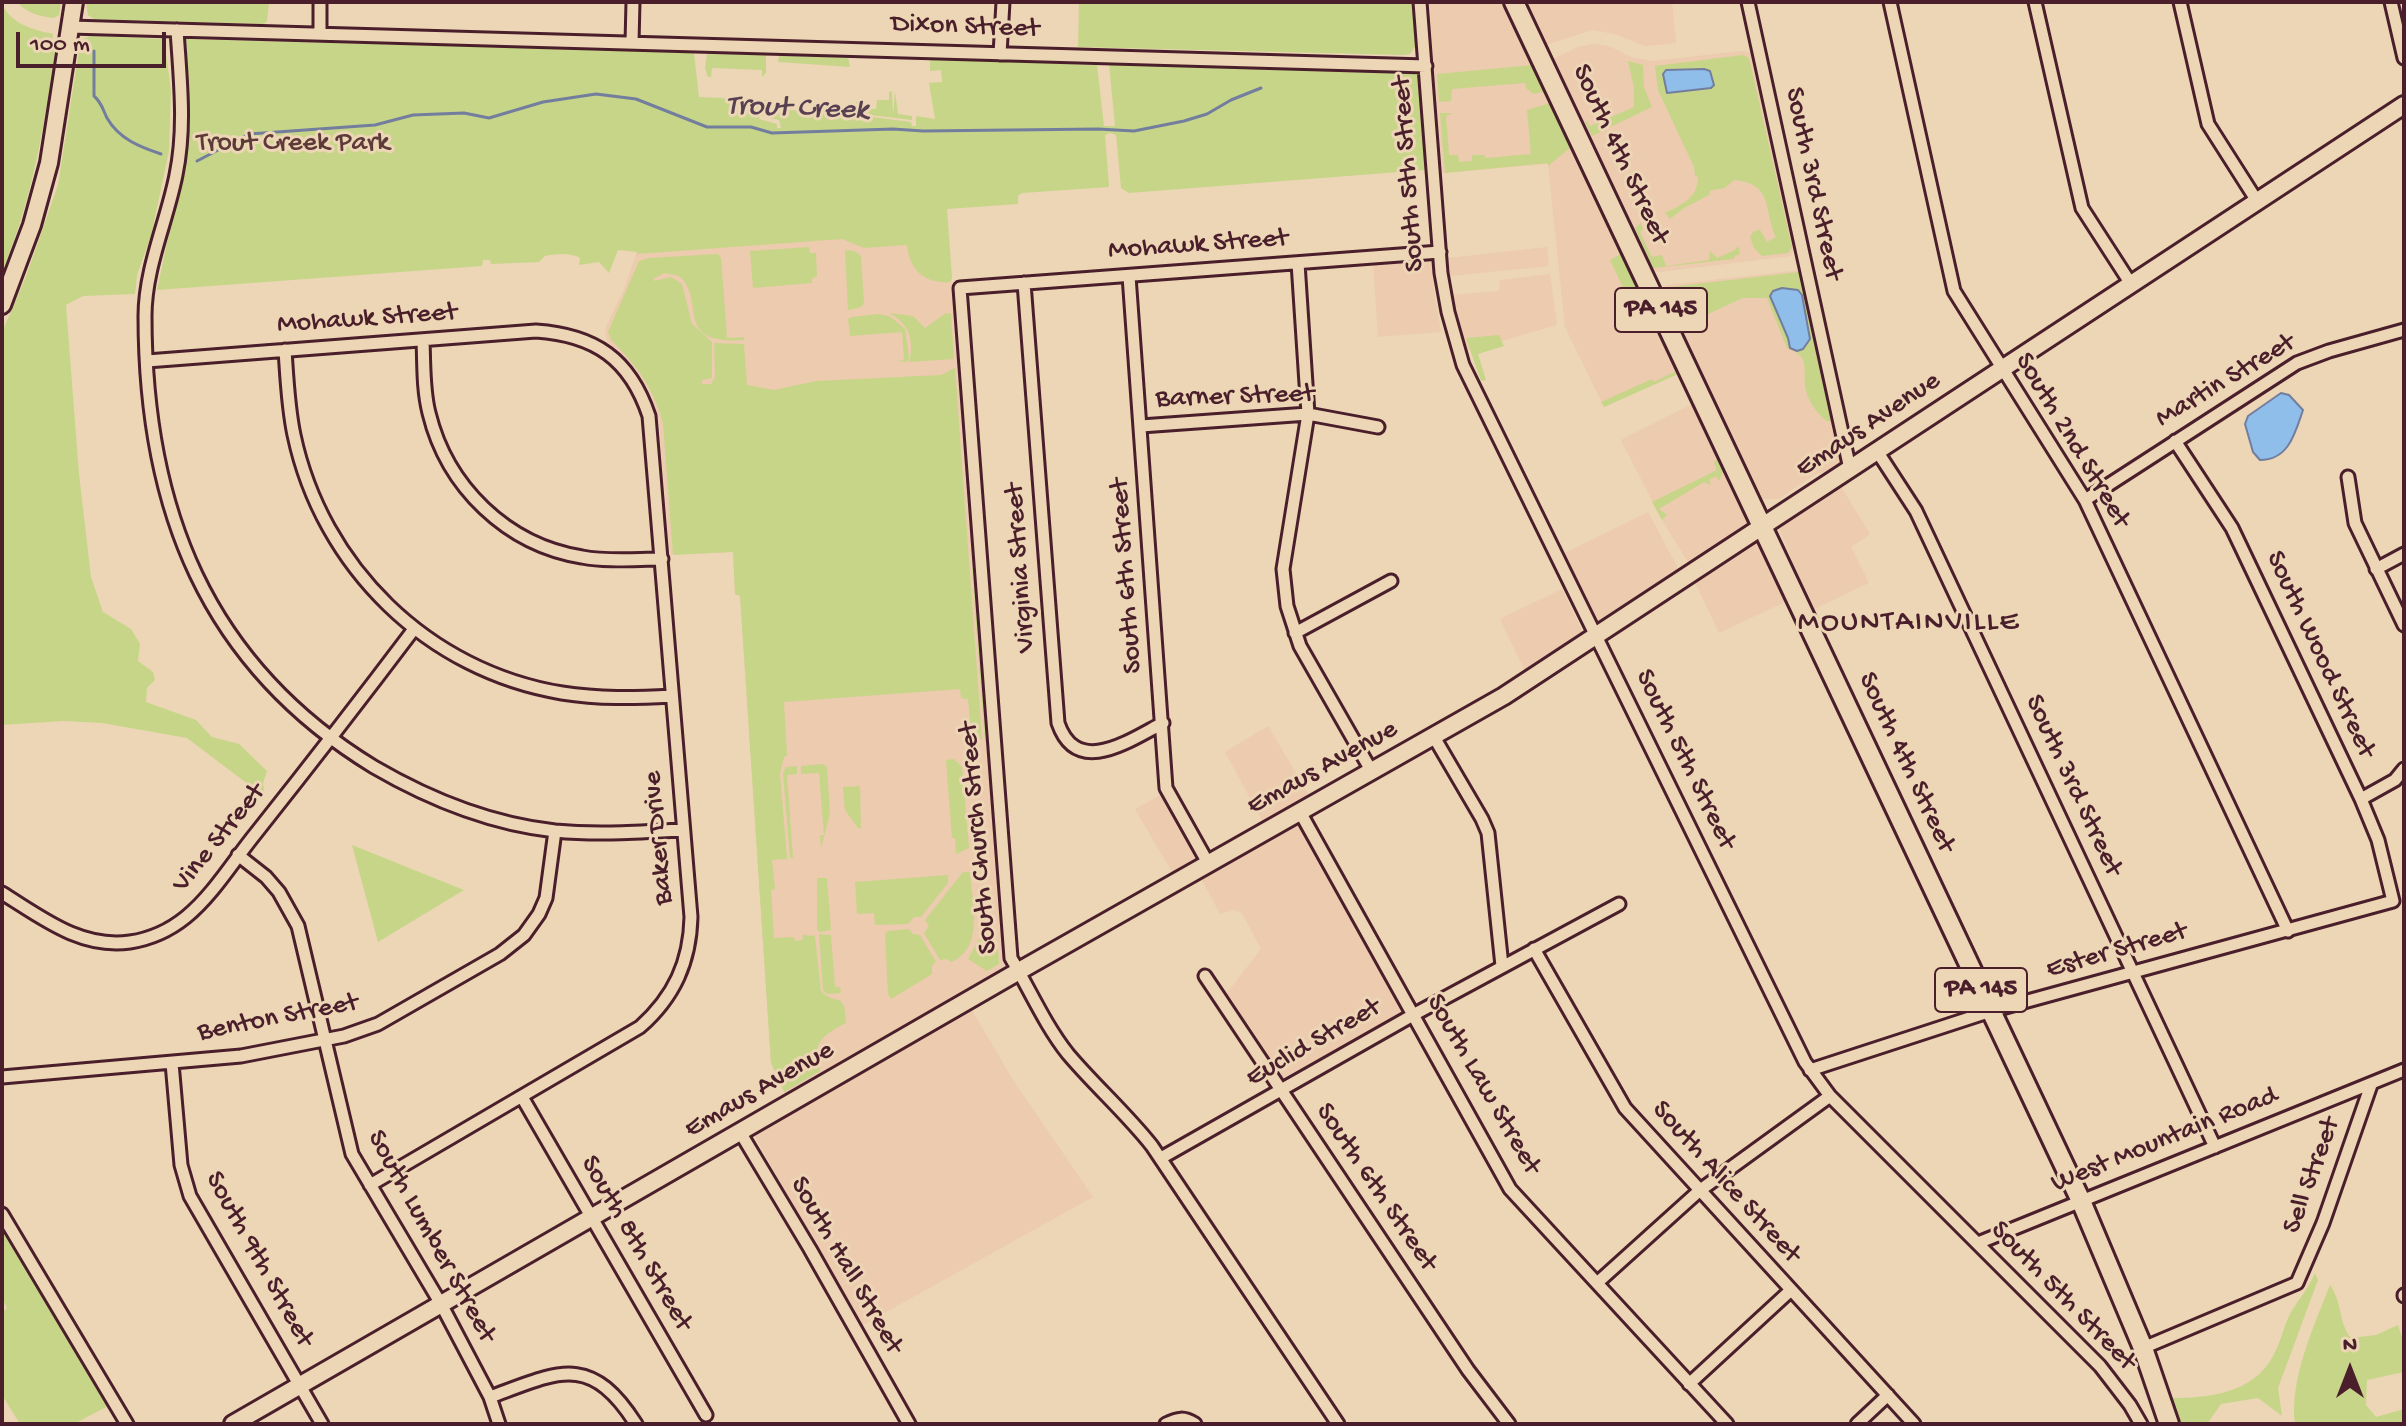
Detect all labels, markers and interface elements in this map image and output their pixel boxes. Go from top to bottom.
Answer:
street label: Dixon Street [890,9,1040,47]
scale bar [20,16,170,66]
text: 100 m [30,31,90,60]
street label: South 4th Street [1563,60,1675,250]
street label: South 5th Street [1386,75,1434,273]
street label: South 3rd Street [1775,85,1849,283]
water label: Trout Creek [725,90,869,130]
park label: Trout Creek Park [197,128,389,162]
street label: Mohawk Street [1107,223,1289,269]
road number: PA 145 [1615,288,1707,332]
street label: Mohawk Street [276,297,458,343]
street label: Martin Street [2150,327,2302,437]
street label: South 2nd Street [2005,347,2137,535]
street label: Emaus Avenue [1790,365,1948,487]
street label: Barner Street [1155,378,1315,418]
street label: South 6th Street [1104,477,1152,675]
street label: Virginia Street [999,482,1045,654]
street label: South Wood Street [2256,546,2382,764]
district label: MOUNTAINVILLE [1798,606,2020,642]
street label: South 5th Street [1626,664,1742,856]
street label: South 4th Street [1849,668,1961,858]
street label: South 3rd Street [2015,690,2129,882]
street label: Emaus Avenue [1242,714,1404,824]
street label: South Church Street [953,721,1007,955]
street label: Baker Drive [637,770,683,906]
street label: Vine Street [166,778,274,900]
street label: Ester Street [2043,916,2191,988]
road number: PA 145 [1935,968,2027,1012]
street label: Benton Street [195,987,361,1051]
street label: South Law Street [1417,989,1547,1181]
street label: Euclid Street [1241,992,1387,1096]
street label: Emaus Avenue [679,1035,841,1147]
street label: West Mountain Road [2047,1080,2283,1202]
street label: South Alice Street [1643,1095,1807,1271]
street label: South 6th Street [1306,1097,1444,1279]
street label: Sell Street [2277,1113,2349,1239]
street label: South Lumber Street [358,1125,502,1349]
street label: South 8th Street [571,1150,699,1338]
street label: South 9th Street [196,1166,320,1354]
street label: South Hall Street [781,1171,909,1361]
street label: South 5th Street [1982,1215,2142,1379]
north arrow [2310,1330,2390,1410]
text: N [2343,1333,2357,1359]

